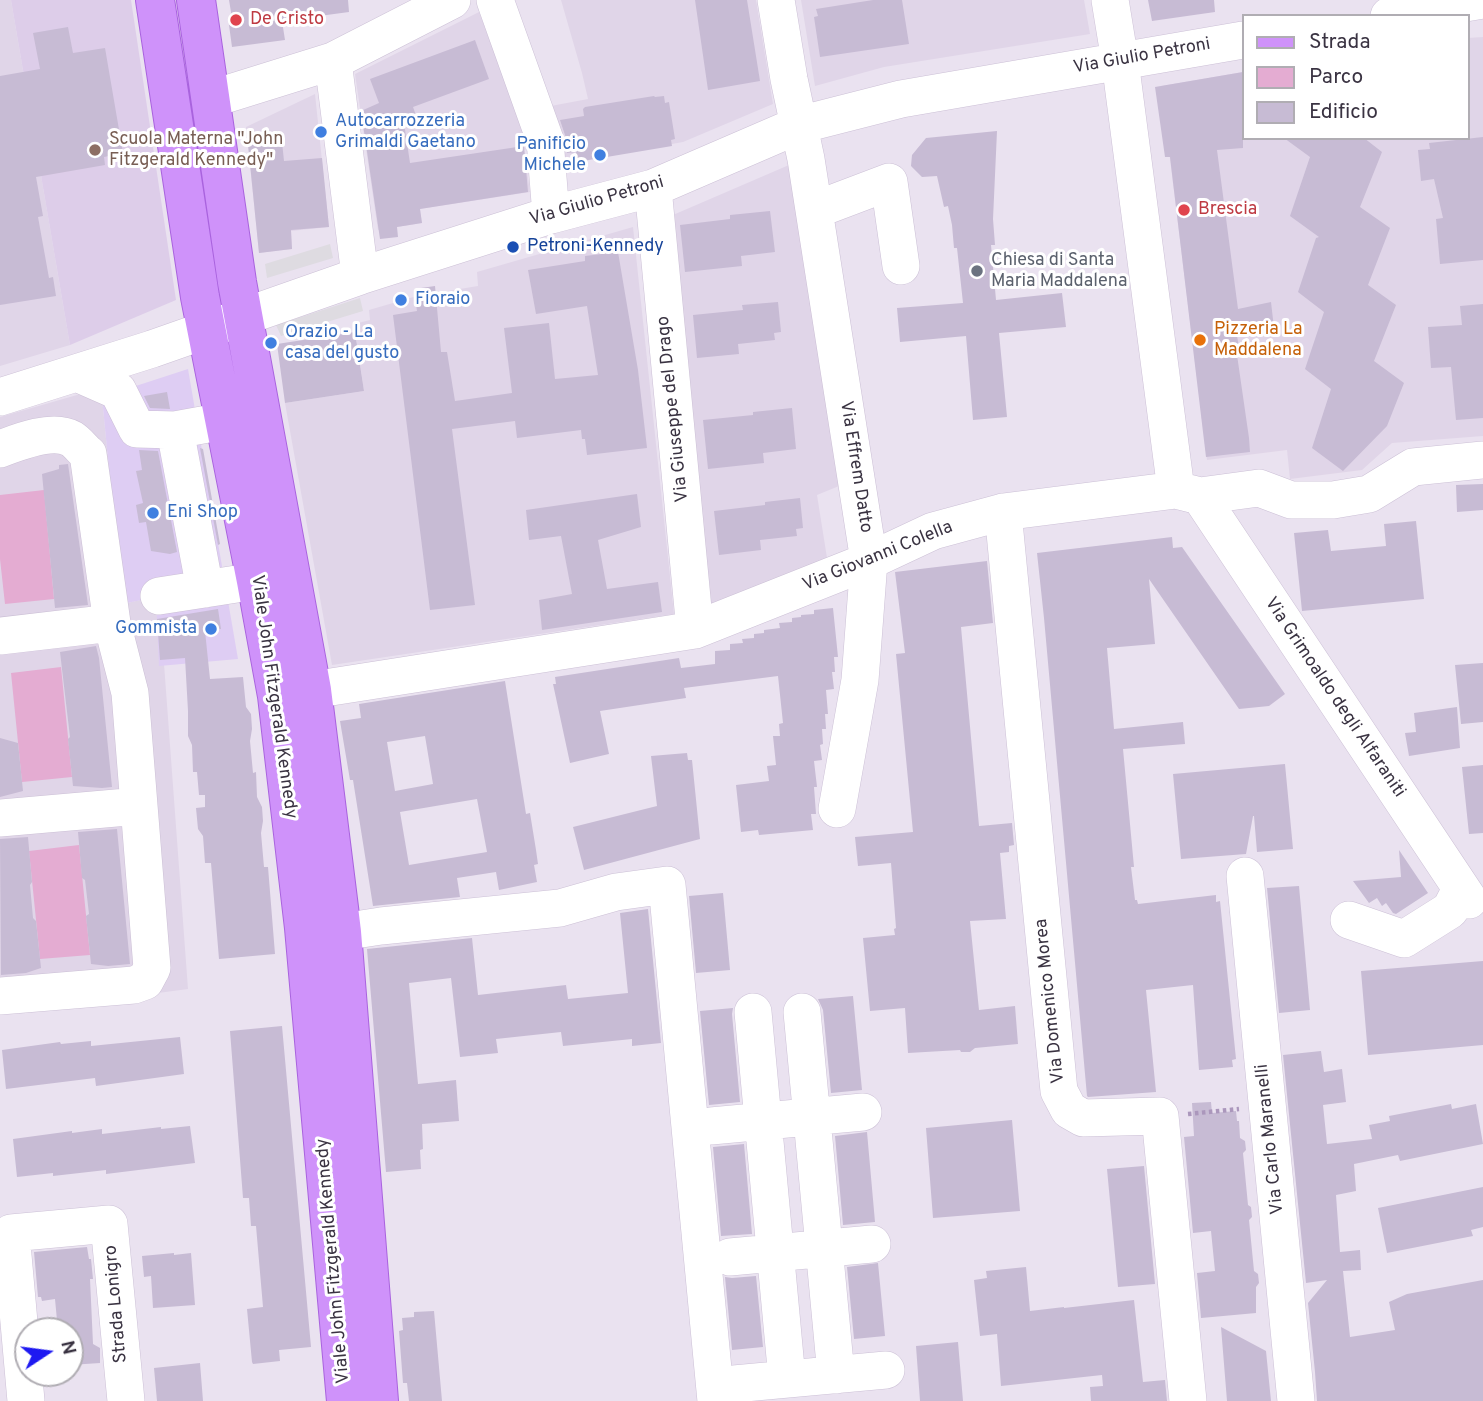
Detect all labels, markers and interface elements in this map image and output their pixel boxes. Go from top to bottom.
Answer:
place label: De Cristo [250,9,324,31]
marker: De Cristo [228,12,244,28]
legend [1242,14,1469,140]
text: Strada [1309,29,1370,56]
street label: Via Giulio Petroni [1072,34,1212,80]
text: Parco [1309,64,1363,91]
text: Edificio [1309,99,1378,126]
place label: Autocarrozzeria Grimaldi Gaetano [335,111,476,154]
marker: Autocarrozzeria Grimaldi Gaetano [313,124,329,140]
place label: Scuola Materna "John Fitzgerald Kennedy" [109,129,283,172]
place label: Panificio Michele [516,134,586,176]
marker: Scuola Materna "John Fitzgerald Kennedy" [87,142,103,158]
marker: Panificio Michele [592,147,608,163]
street label: Via Giulio Petroni [527,172,667,232]
place label: Brescia [1198,199,1257,221]
marker: Brescia [1176,202,1192,218]
place label: Petroni-Kennedy [527,236,664,258]
marker: Petroni-Kennedy [505,239,521,255]
place label: Chiesa di Santa Maria Maddalena [991,250,1127,292]
marker: Chiesa di Santa Maria Maddalena [969,263,985,279]
place label: Fioraio [415,289,470,311]
marker: Fioraio [393,292,409,308]
street label: Via Giuseppe del Drago [653,315,695,503]
place label: Pizzeria La Maddalena [1214,319,1302,362]
place label: Orazio - La casa del gusto [285,322,399,364]
marker: Pizzeria La Maddalena [1192,332,1208,348]
marker: Orazio - La casa del gusto [263,335,279,351]
street label: Via Effrem Datto [834,400,876,534]
place label: Eni Shop [167,502,238,524]
marker: Eni Shop [145,505,161,521]
street label: Via Giovanni Colella [800,517,956,597]
street label: Viale John Fitzgerald Kennedy [245,574,301,820]
street label: Via Grimoaldo degli Alfaraniti [1259,594,1409,802]
place label: Gommista [115,618,197,640]
marker: Gommista [203,621,219,637]
street label: Via Domenico Morea [1032,918,1070,1084]
street label: Via Carlo Maranelli [1252,1063,1290,1215]
street label: Viale John Fitzgerald Kennedy [313,1138,355,1384]
street label: Strada Lonigro [101,1244,133,1364]
north arrow [14,1317,84,1387]
text: N [54,1338,81,1357]

